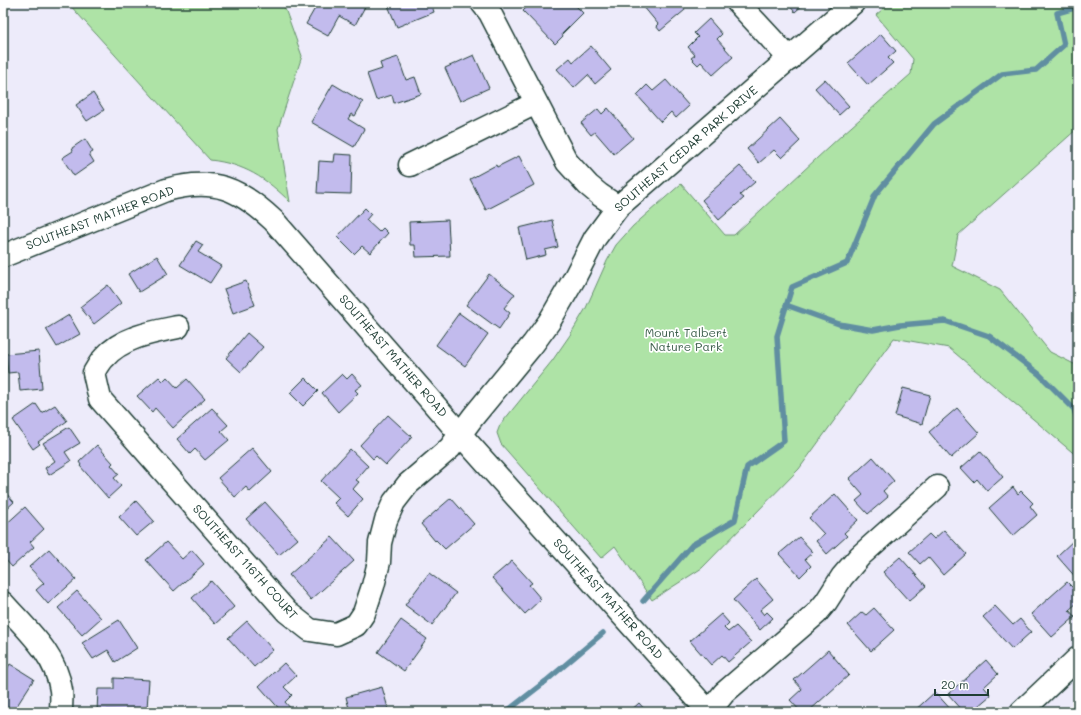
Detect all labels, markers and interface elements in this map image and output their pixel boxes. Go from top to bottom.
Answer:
street label: SOUTHEAST CEDAR PARK DRIVE [610,82,760,215]
street label: SOUTHEAST MATHER ROAD [23,181,176,253]
street label: SOUTHEAST MATHER ROAD [336,291,451,420]
park label: Mount Talbert Nature Park [645,324,727,354]
street label: SOUTHEAST 116TH COURT [190,500,302,622]
street label: SOUTHEAST MATHER ROAD [550,535,667,662]
scale bar [935,671,988,697]
text: 20 m [941,676,969,692]

